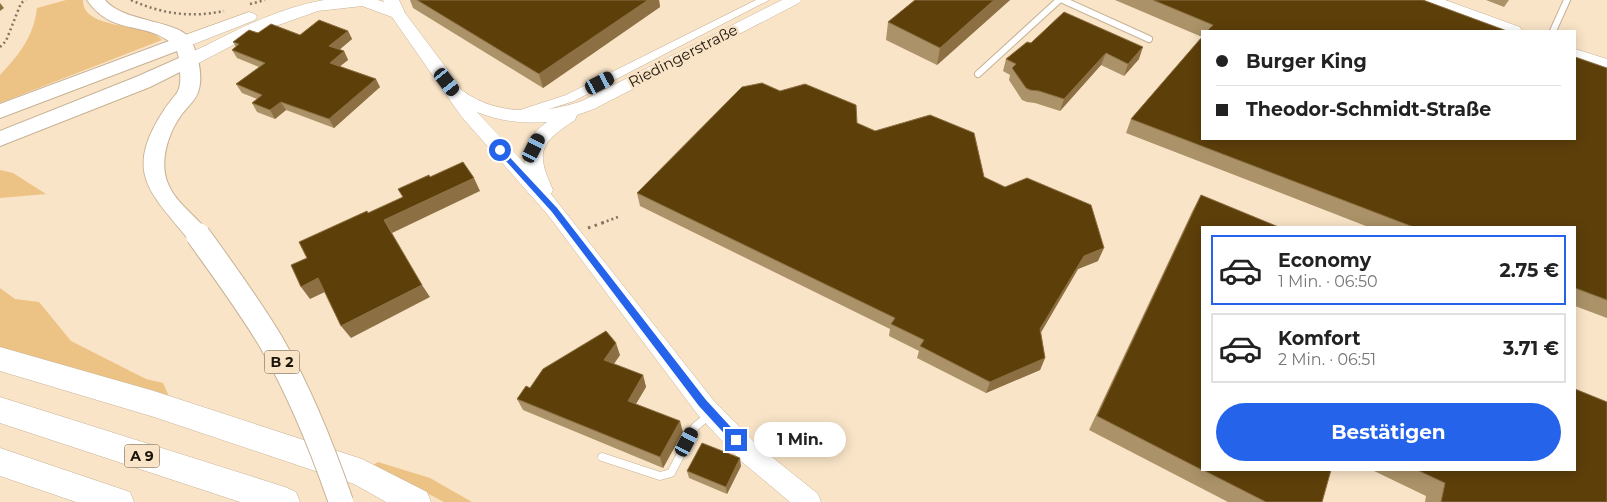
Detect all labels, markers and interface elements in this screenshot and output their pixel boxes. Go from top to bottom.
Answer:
street label: Riedingerstraße [625,20,741,91]
text: Burger King [1246,50,1367,73]
car [431,66,462,98]
car [583,70,616,96]
text: Theodor-Schmidt-Straße [1246,98,1491,121]
car [520,131,547,165]
route start [489,139,511,161]
icon: car [1218,248,1263,293]
text: Economy [1278,249,1371,272]
text: 2.75 € [1499,259,1559,282]
text: 1 Min. · 06:50 [1278,272,1378,291]
icon: car [1218,326,1263,371]
text: Komfort [1278,327,1360,350]
text: 3.71 € [1503,337,1559,360]
text: 2 Min. · 06:51 [1278,350,1376,369]
road number: B 2 [264,351,300,374]
button: Bestätigen [1216,403,1561,461]
callout: 1 Min. [754,422,846,458]
car [673,425,700,459]
route end [725,429,747,451]
text: 1 Min. [777,430,823,449]
road number: A 9 [124,444,160,468]

